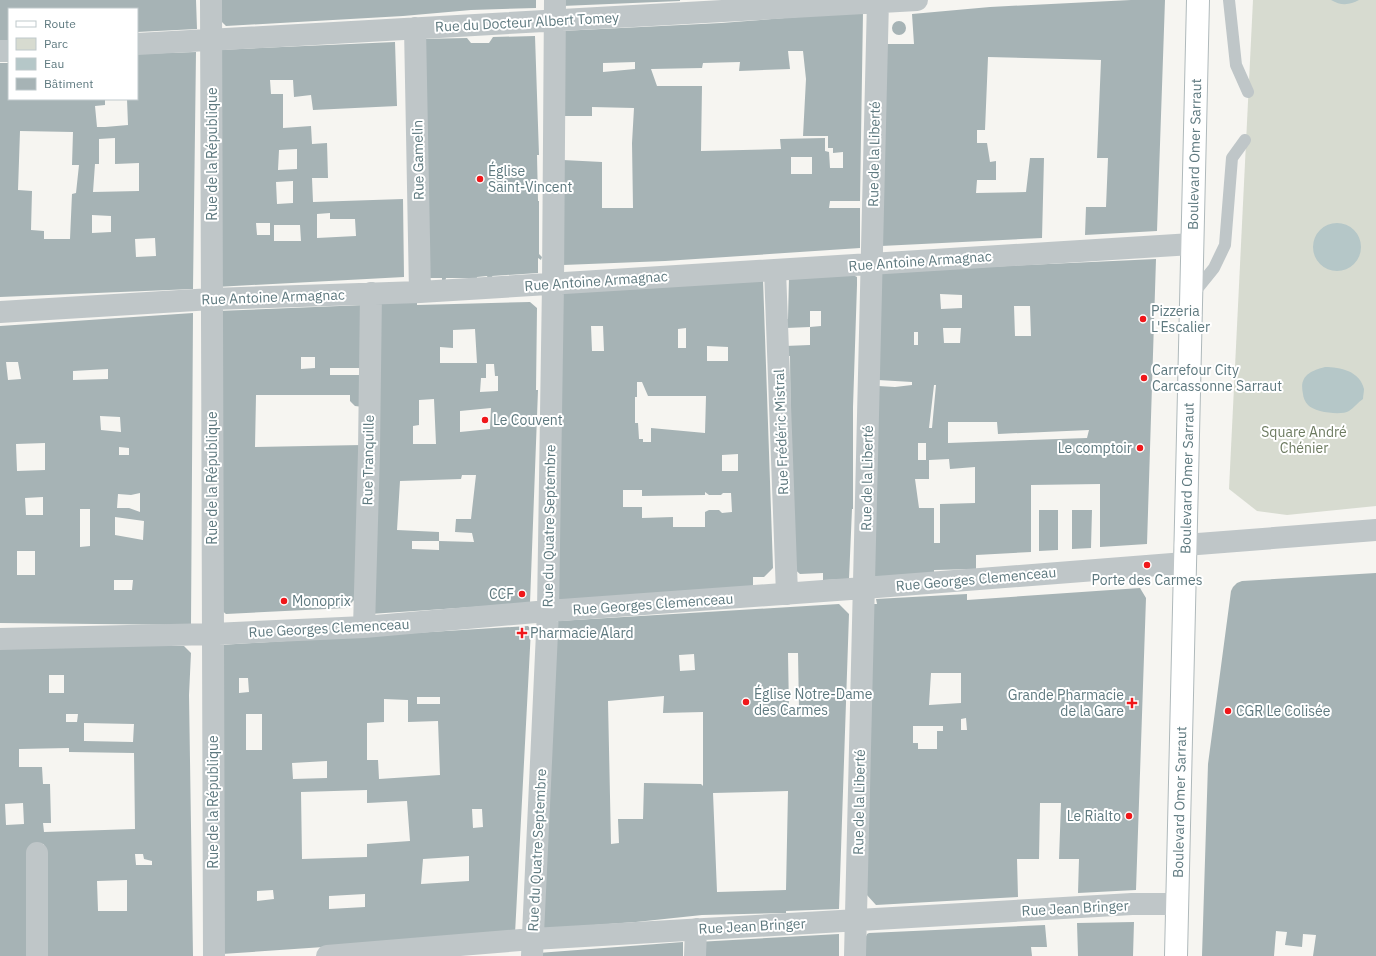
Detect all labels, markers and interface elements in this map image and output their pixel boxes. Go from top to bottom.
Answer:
legend [8,8,138,100]
street label: Rue du Docteur Albert Tomey [435,8,619,36]
text: Route [44,16,76,31]
text: Parc [44,36,68,51]
text: Eau [44,56,64,71]
text: Bâtiment [44,76,94,91]
street label: Boulevard Omer Sarraut [1184,78,1205,230]
street label: Rue de la République [203,87,221,221]
street label: Rue de la Liberté [864,101,884,207]
street label: Rue Gamelin [408,120,428,200]
place label: Église Saint-Vincent [488,161,573,196]
marker: Église Saint-Vincent [475,174,485,184]
street label: Rue Antoine Armagnac [848,247,992,275]
street label: Rue Antoine Armagnac [524,267,668,295]
street label: Rue Antoine Armagnac [201,285,345,309]
place label: Pizzeria L'Escalier [1151,302,1210,336]
marker: Pizzeria L'Escalier [1138,314,1148,324]
place label: Carrefour City Carcassonne Sarraut [1152,361,1282,395]
street label: Rue Frédéric Mistral [770,369,792,495]
marker: Carrefour City Carcassonne Sarraut [1139,373,1149,383]
street label: Boulevard Omer Sarraut [1176,402,1198,554]
street label: Rue de la République [203,411,221,545]
place label: Le Couvent [493,411,563,429]
street label: Rue Tranquille [358,414,378,505]
marker: Le Couvent [480,415,490,425]
park label: Square André Chénier [1261,423,1347,457]
street label: Rue de la Liberté [857,425,877,531]
place label: Le comptoir [1058,439,1132,457]
marker: Le comptoir [1135,443,1145,453]
street label: Rue du Quatre Septembre [539,444,559,608]
marker: Porte des Carmes [1142,560,1152,570]
street label: Rue Georges Clemenceau [895,563,1057,595]
place label: Porte des Carmes [1091,571,1203,589]
place label: CCF [489,585,514,603]
marker: CCF [517,589,527,599]
street label: Rue Georges Clemenceau [572,589,734,619]
place label: Monoprix [292,592,351,610]
marker: Monoprix [279,596,289,606]
street label: Rue Georges Clemenceau [248,615,410,641]
place label: Pharmacie Alard [530,624,634,642]
marker: Pharmacie Alard [517,628,527,638]
place label: Église Notre-Dame des Carmes [754,684,873,719]
place label: Grande Pharmacie de la Gare [1008,686,1124,720]
marker: Église Notre-Dame des Carmes [741,697,751,707]
marker: Grande Pharmacie de la Gare [1127,698,1137,708]
place label: CGR Le Colisée [1236,702,1331,720]
marker: CGR Le Colisée [1223,706,1233,716]
street label: Boulevard Omer Sarraut [1169,726,1190,878]
street label: Rue de la République [204,735,222,869]
street label: Rue de la Liberté [849,749,869,855]
street label: Rue du Quatre Septembre [524,768,550,932]
place label: Le Rialto [1067,807,1121,825]
marker: Le Rialto [1124,811,1134,821]
street label: Rue Jean Bringer [1021,896,1129,920]
street label: Rue Jean Bringer [698,914,806,938]

